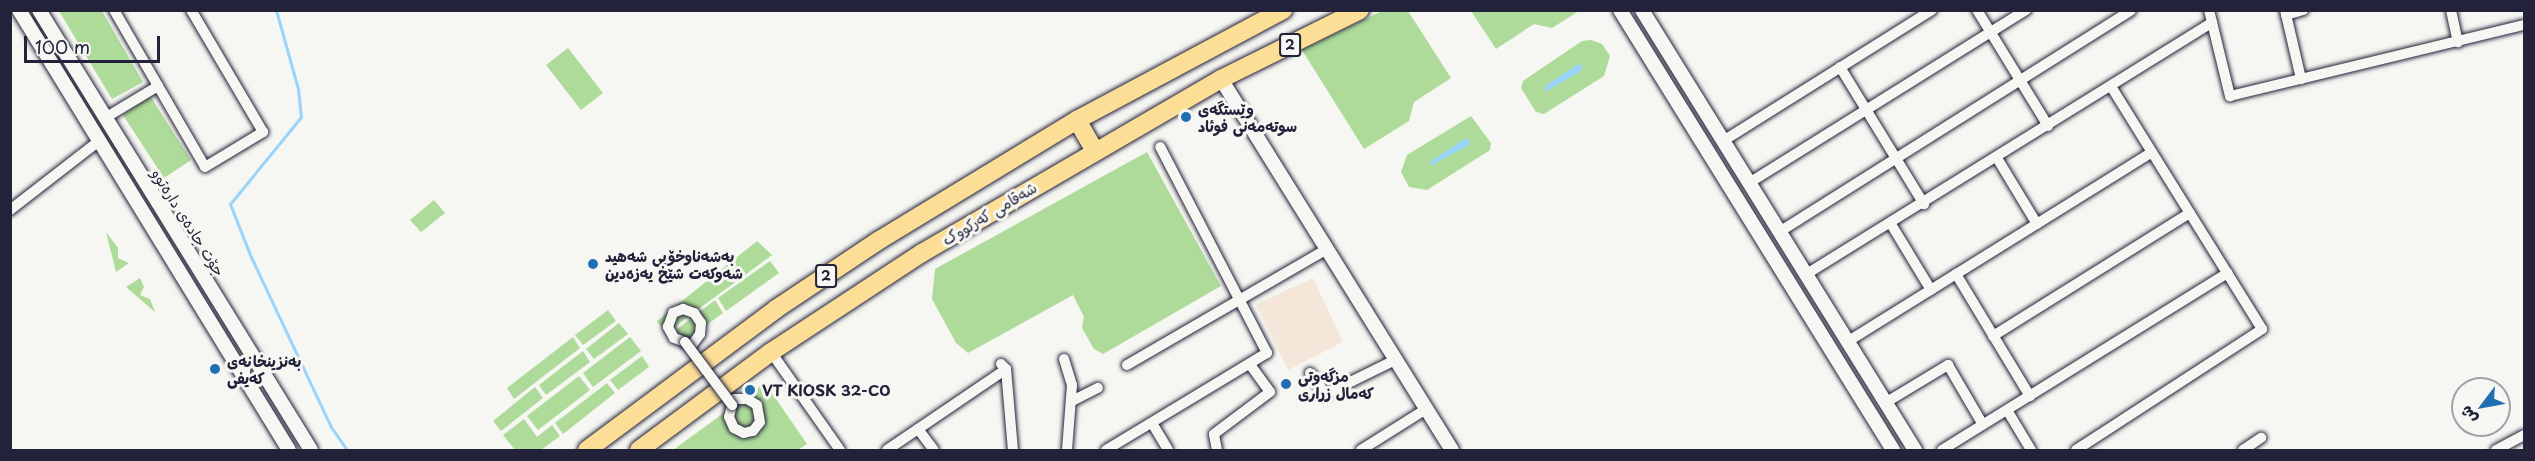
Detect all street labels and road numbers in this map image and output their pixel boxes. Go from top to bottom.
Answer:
road number: 2 [1278,34,1302,56]
street label: جۆت جادەی دارەتوو [149,165,229,279]
street label: شەقامی کەرکووک [938,178,1040,248]
road number: 2 [814,265,838,287]

